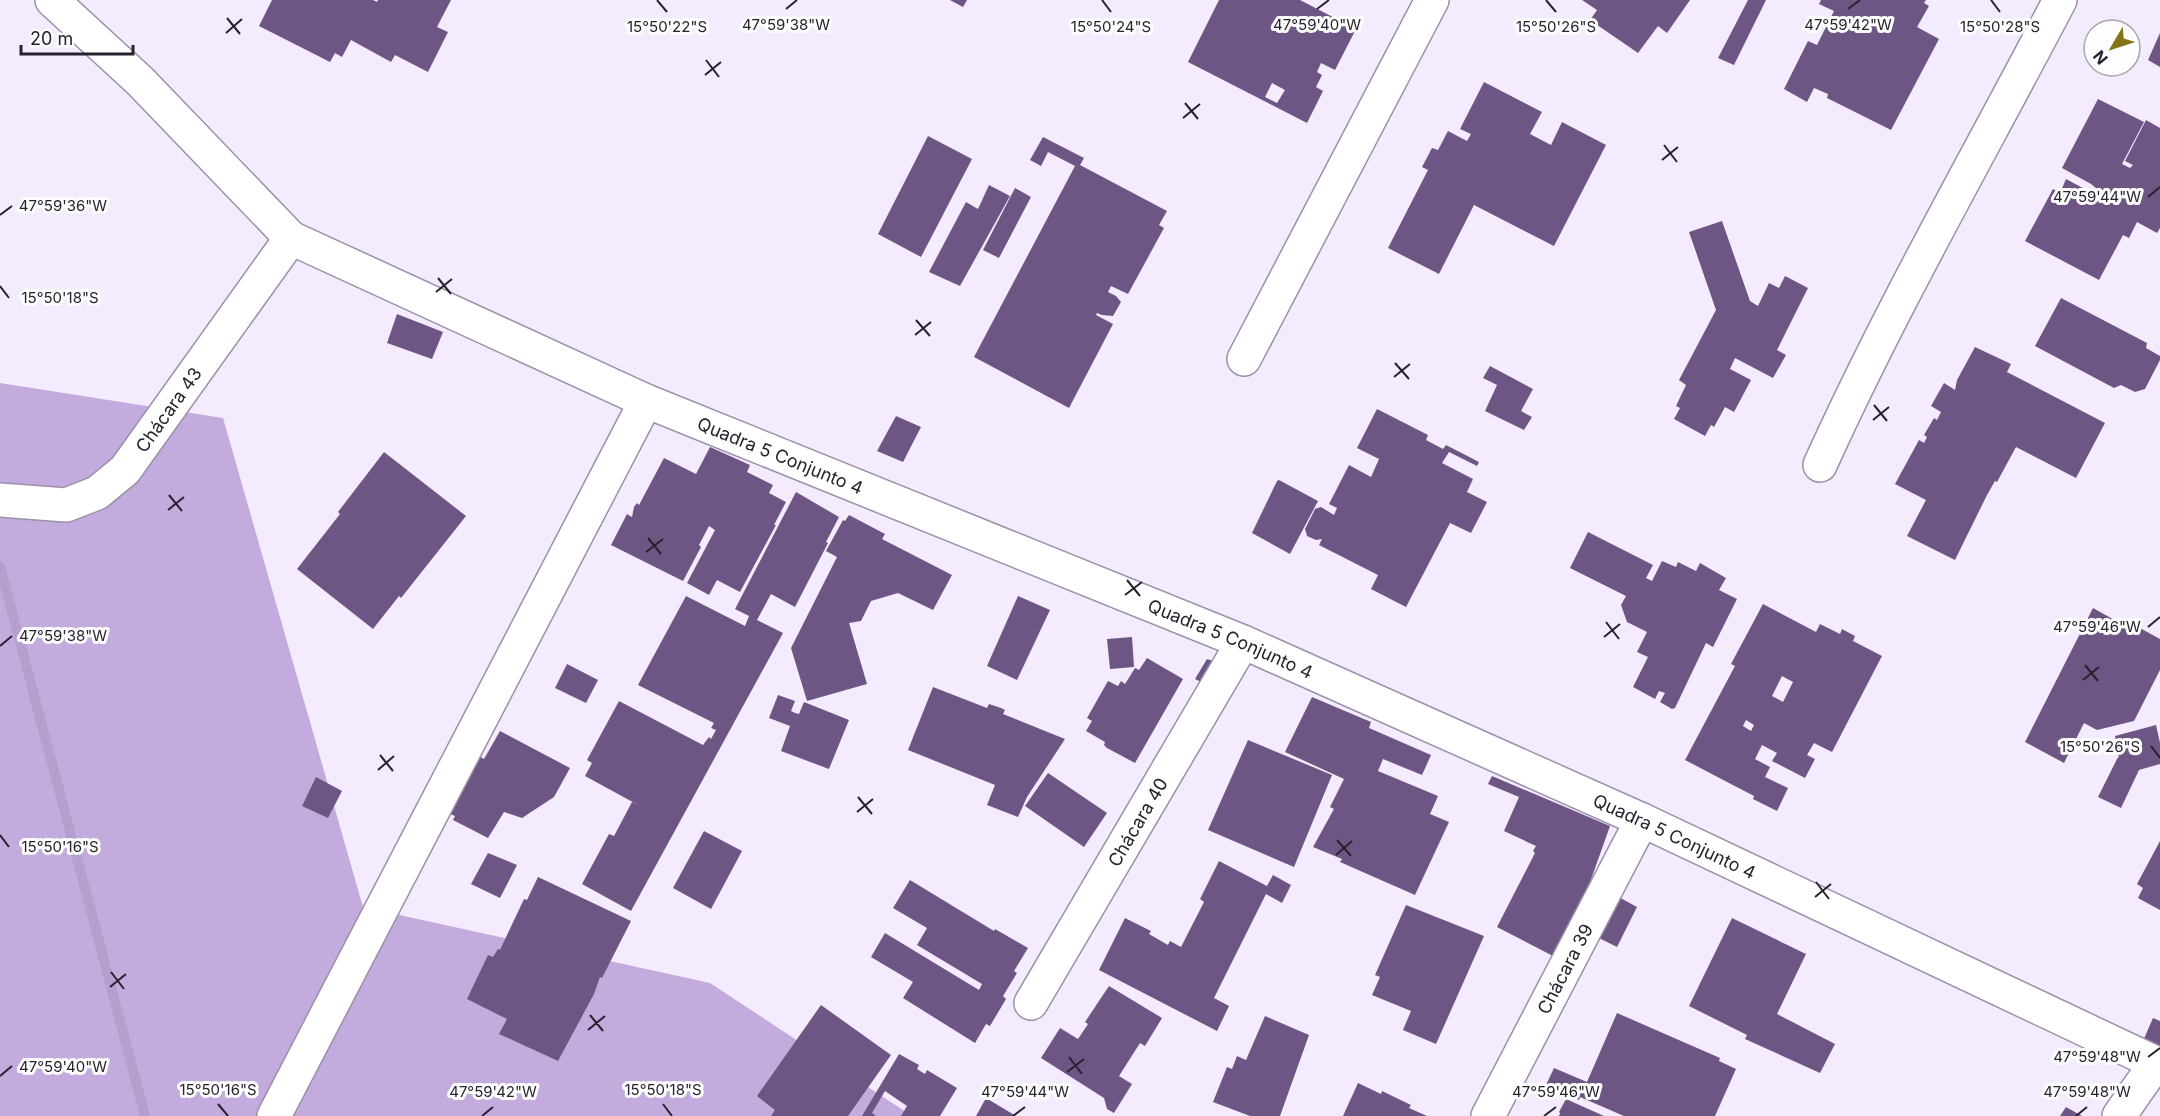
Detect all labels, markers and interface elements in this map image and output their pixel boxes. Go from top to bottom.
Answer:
text: 47°59'38"W [742,15,830,34]
text: 47°59'40"W [1273,15,1361,34]
text: 47°59'42"W [1804,15,1892,34]
text: 15°50'22"S [627,17,707,36]
text: 15°50'24"S [1071,17,1151,36]
text: 15°50'26"S [1516,17,1596,36]
text: 15°50'28"S [1960,17,2040,36]
scale bar [21,18,134,56]
north arrow [2082,18,2142,78]
text: 20 m [30,28,73,49]
text: N [2089,46,2112,68]
text: 47°59'44"W [2053,187,2141,206]
text: 47°59'36"W [19,196,107,215]
text: 15°50'18"S [21,288,99,307]
street label: Chácara 43 [131,363,206,456]
street label: Quadra 5 Conjunto 4 [694,412,866,498]
street label: Quadra 5 Conjunto 4 [1145,594,1316,682]
text: 47°59'46"W [2053,617,2141,636]
text: 47°59'38"W [19,626,107,645]
text: 15°50'26"S [2060,737,2140,756]
street label: Chácara 40 [1103,774,1172,870]
street label: Quadra 5 Conjunto 4 [1590,789,1759,883]
text: 15°50'16"S [21,837,99,856]
street label: Chácara 39 [1533,920,1597,1017]
text: 47°59'48"W [2053,1047,2141,1066]
text: 47°59'40"W [19,1057,107,1076]
text: 15°50'16"S [179,1080,257,1099]
text: 15°50'18"S [624,1080,702,1099]
text: 47°59'42"W [449,1082,537,1101]
text: 47°59'44"W [981,1082,1069,1101]
text: 47°59'46"W [1512,1082,1600,1101]
text: 47°59'48"W [2043,1082,2131,1101]

